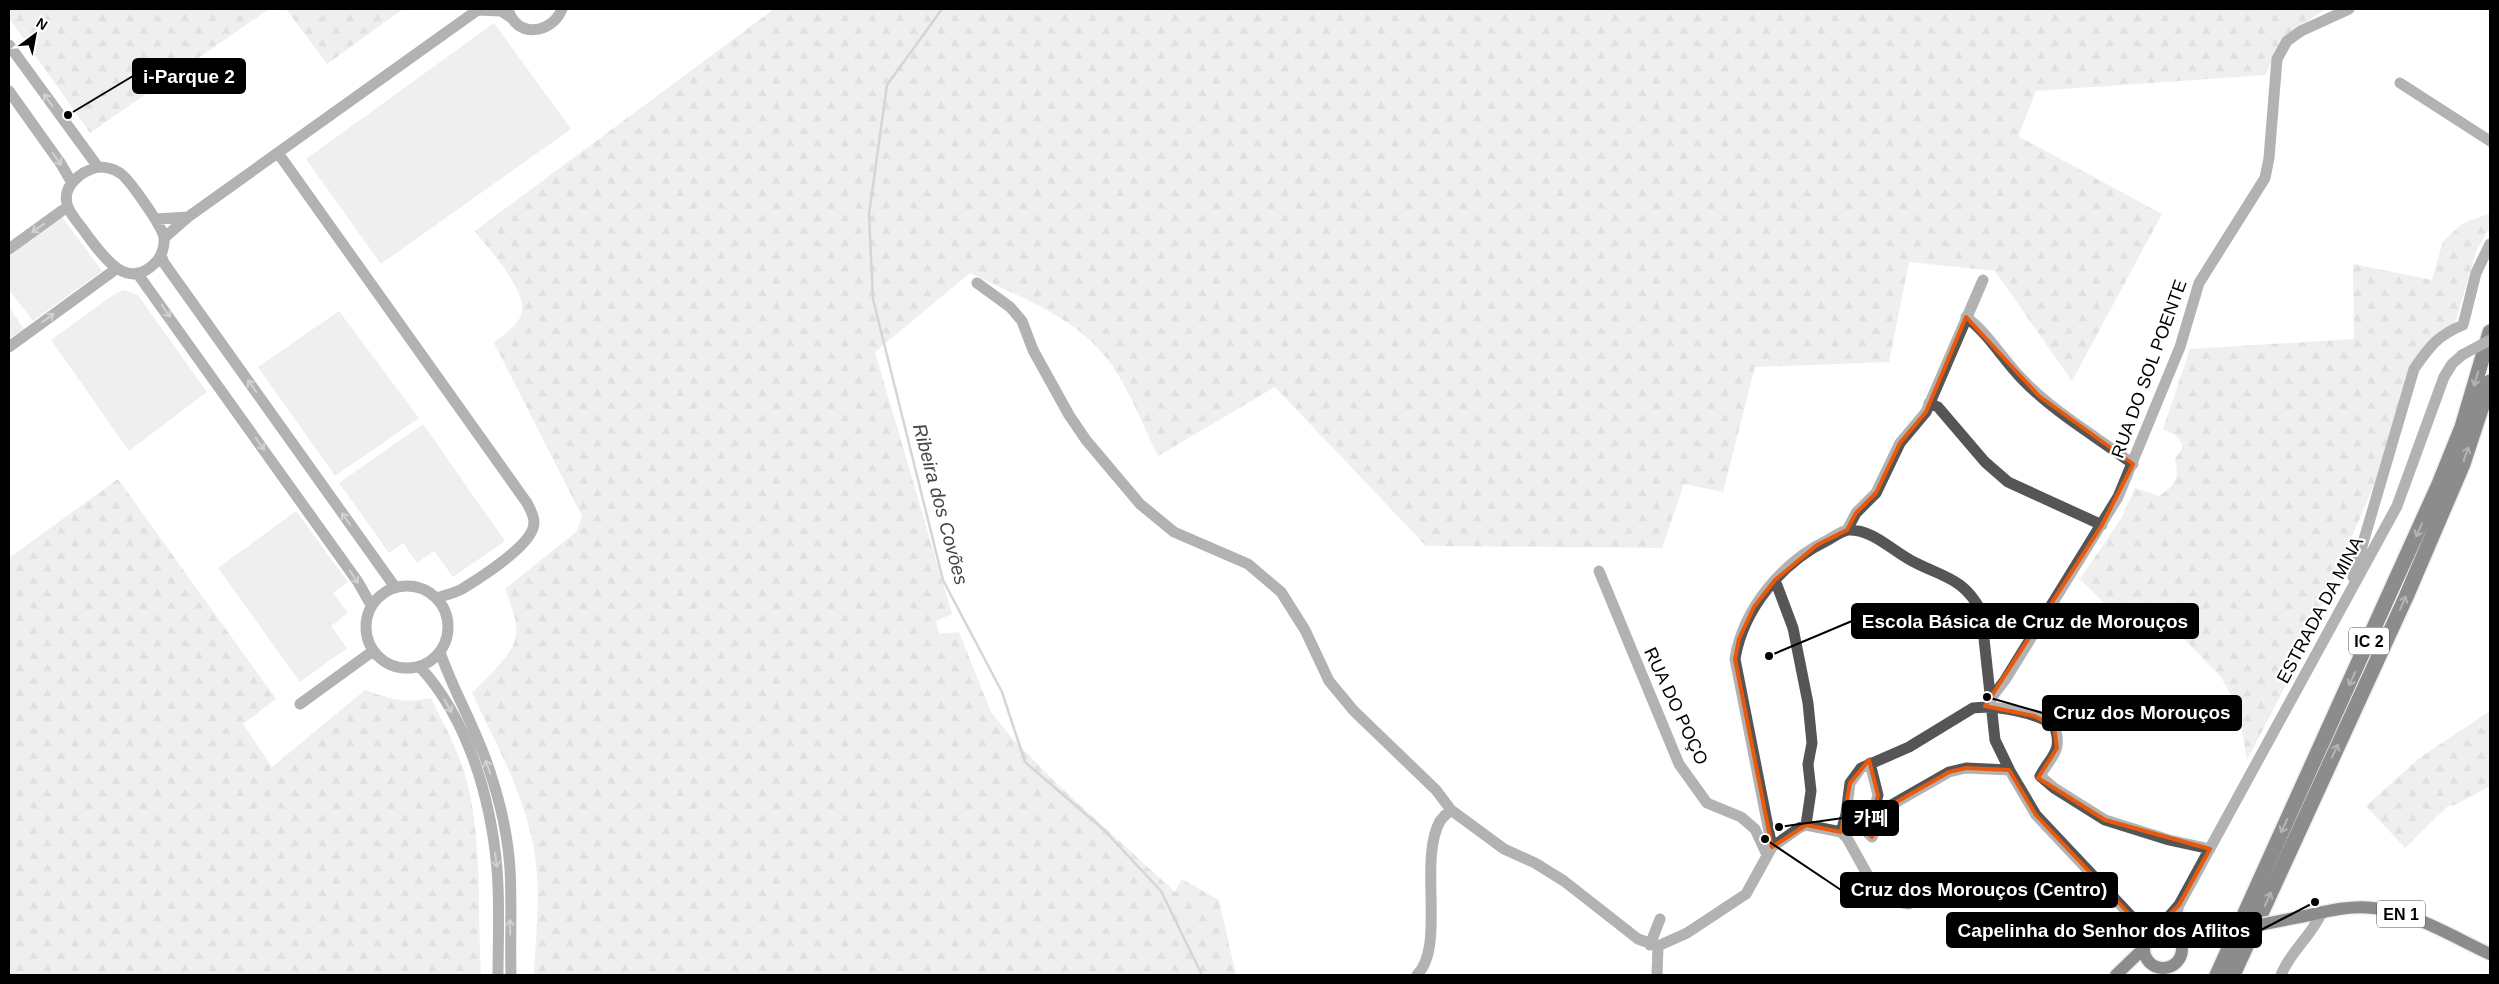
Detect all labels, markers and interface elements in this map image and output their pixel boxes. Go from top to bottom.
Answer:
north arrow [10,10,60,60]
text: N [33,15,50,33]
callout: i-Parque 2 [133,59,245,93]
text: i-Parque 2 [143,66,235,87]
one-way arrow [43,93,53,107]
one-way arrow [52,152,62,166]
one-way arrow [31,223,45,233]
street label: RUA DO SOL POENTE [2107,277,2191,461]
one-way arrow [161,304,171,318]
one-way arrow [41,313,55,323]
one-way arrow [2471,370,2481,386]
one-way arrow [247,379,257,393]
water label: Ribeira dos Covões [909,421,972,587]
one-way arrow [255,437,266,450]
one-way arrow [2462,446,2471,462]
one-way arrow [341,512,351,526]
one-way arrow [2413,522,2423,537]
street label: ESTRADA DA MINA [2273,533,2367,687]
one-way arrow [349,569,359,583]
one-way arrow [2399,596,2408,611]
callout: Escola Básica de Cruz de Morouços [1852,604,2198,638]
text: Escola Básica de Cruz de Morouços [1862,611,2188,632]
road number: IC 2 [2349,627,2389,654]
street label: RUA DO POÇO [1640,644,1712,768]
one-way arrow [2346,671,2356,686]
callout: Cruz dos Morouços [2043,696,2241,730]
one-way arrow [444,698,453,713]
text: Cruz dos Morouços [2053,702,2231,723]
one-way arrow [2331,744,2340,759]
one-way arrow [483,759,492,775]
callout: 카페 [1843,801,1898,835]
text: 카페 [1854,808,1888,829]
one-way arrow [2279,818,2289,833]
one-way arrow [491,852,501,868]
callout: Cruz dos Morouços (Centro) [1841,873,2117,907]
text: Cruz dos Morouços (Centro) [1851,879,2107,900]
one-way arrow [2264,892,2274,907]
road number: EN 1 [2377,901,2425,928]
callout: Capelinha do Senhor dos Aflitos [1947,913,2261,947]
one-way arrow [505,919,515,935]
text: Capelinha do Senhor dos Aflitos [1958,920,2250,941]

